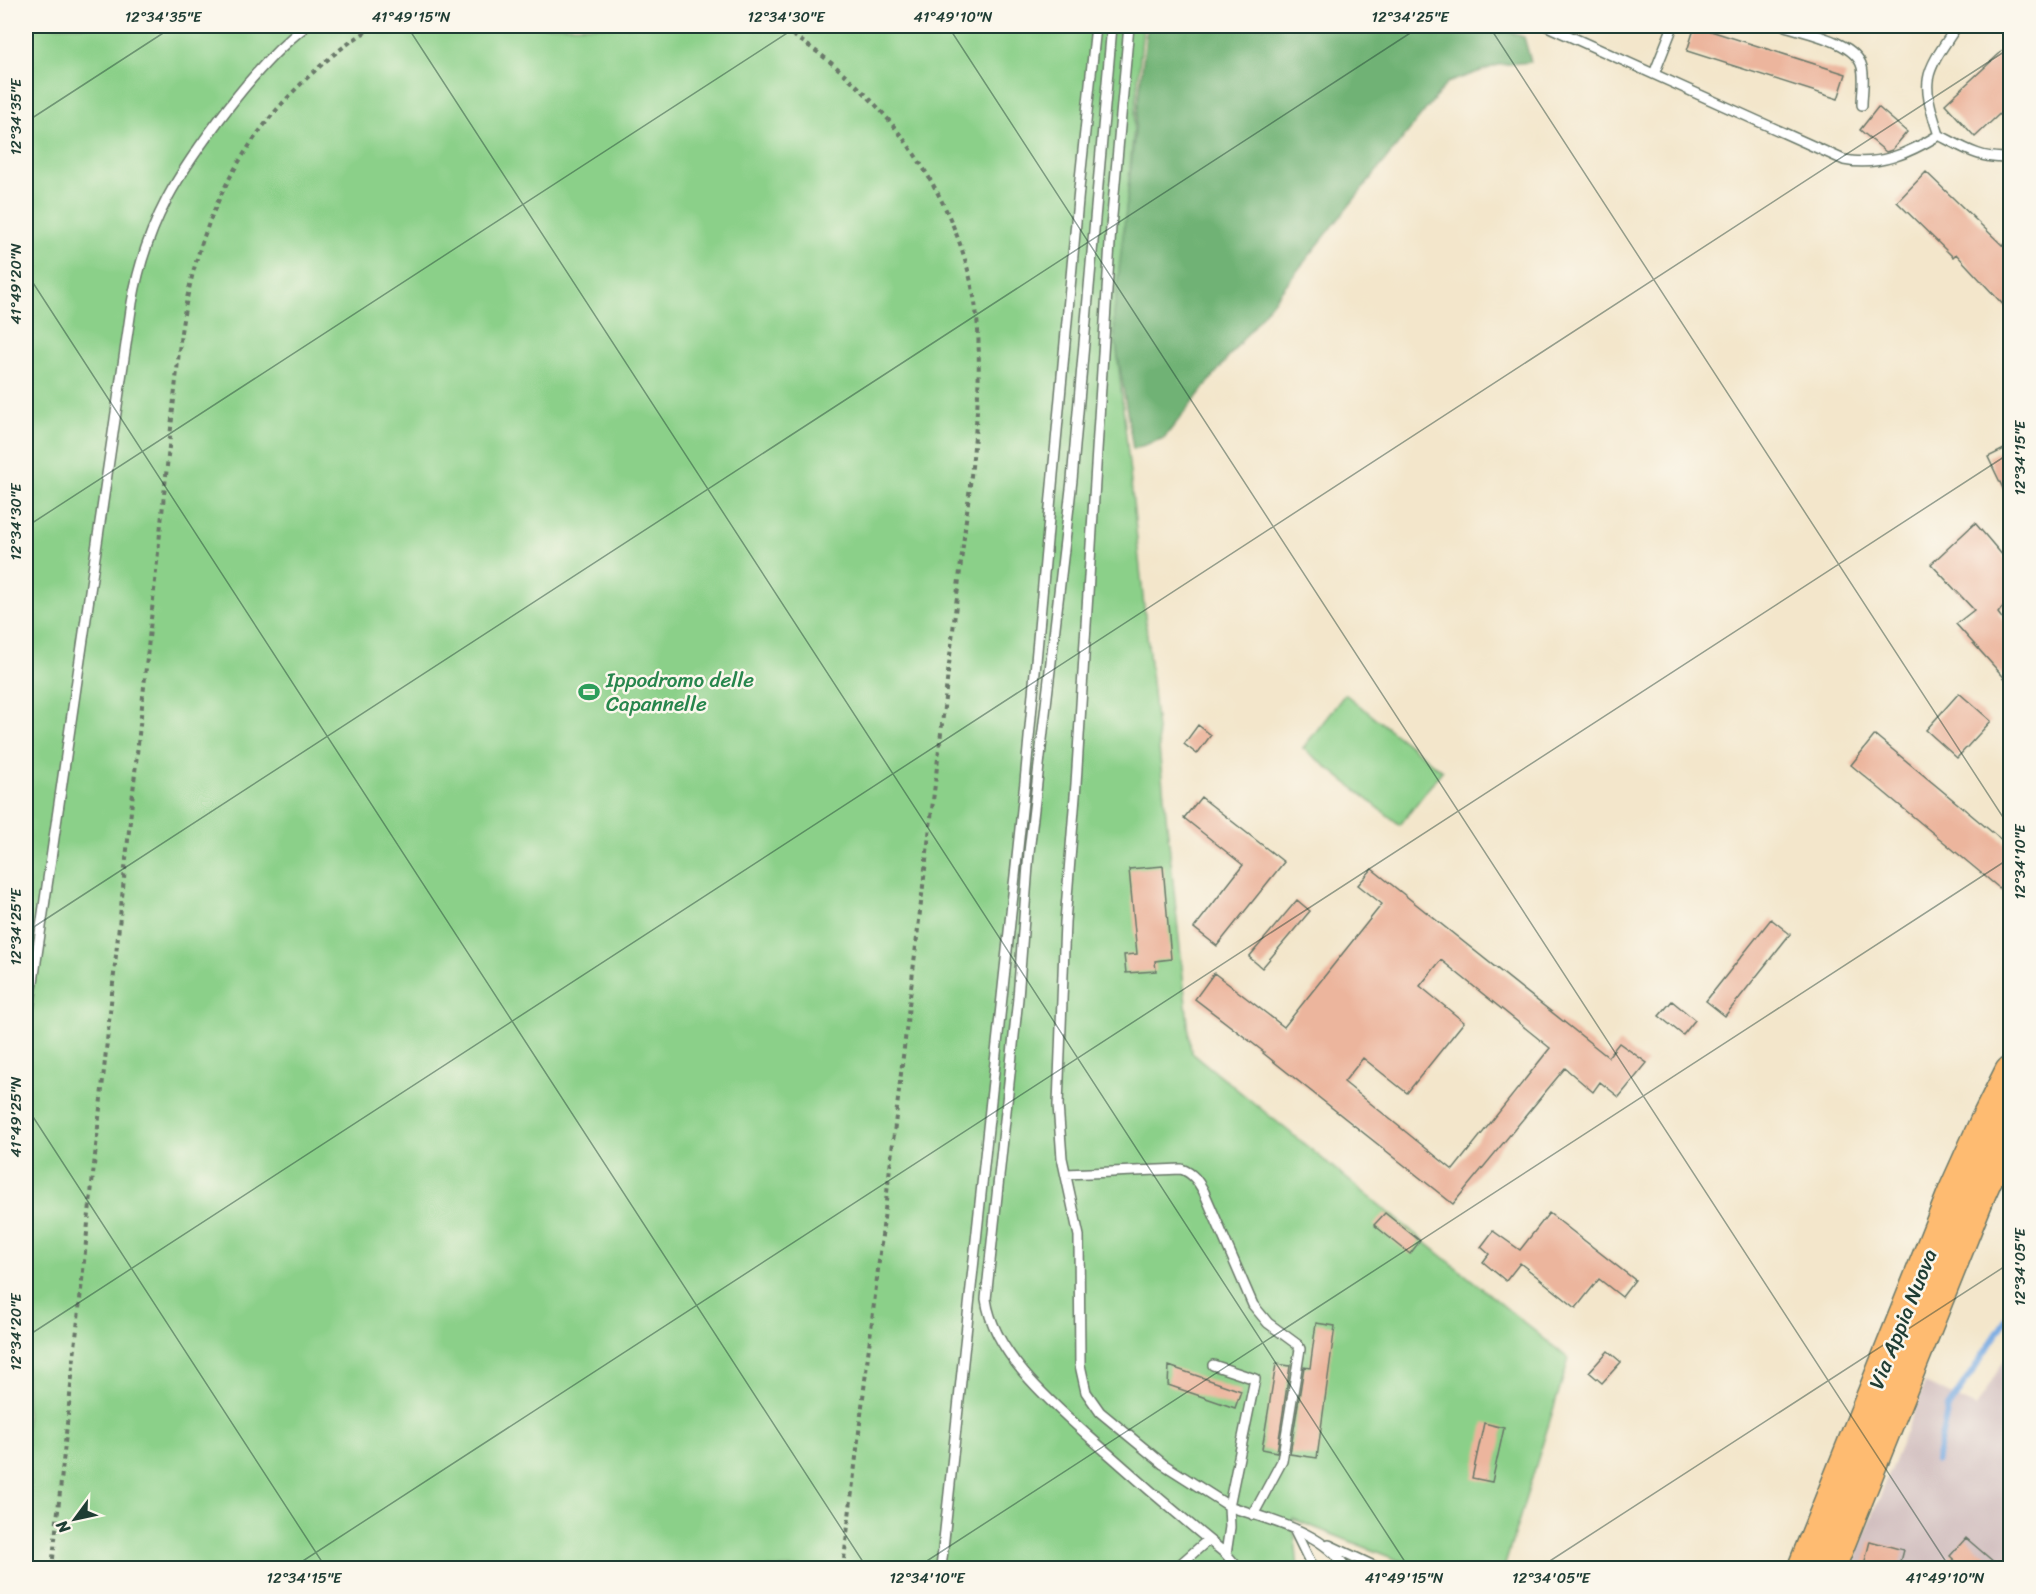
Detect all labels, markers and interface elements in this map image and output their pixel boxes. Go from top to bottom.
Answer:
text: 12°34'35"E [125,4,203,30]
text: 41°49'15"N [372,4,451,30]
text: 12°34'30"E [748,4,826,30]
text: 41°49'10"N [914,4,993,30]
text: 12°34'25"E [1371,4,1450,30]
text: 12°34'35"E [3,77,29,155]
text: 41°49'20"N [3,243,29,325]
text: 12°34'15"E [2007,419,2033,495]
text: 12°34'30"E [3,482,29,560]
place label: Ippodromo delle Capannelle [605,661,754,723]
sports icon: Ippodromo delle Capannelle [577,680,601,704]
text: 12°34'10"E [2007,823,2033,900]
text: 12°34'25"E [3,887,29,966]
text: 41°49'25"N [3,1076,29,1157]
text: 12°34'05"E [2007,1226,2033,1306]
street label: Via Appia Nuova [1858,1243,1949,1395]
text: 12°34'20"E [3,1292,29,1371]
north arrow [45,1489,105,1549]
text: N [47,1514,79,1540]
text: 12°34'15"E [267,1565,343,1591]
text: 12°34'10"E [889,1565,966,1591]
text: 41°49'15"N [1365,1565,1444,1591]
text: 12°34'05"E [1512,1565,1592,1591]
text: 41°49'10"N [1906,1565,1985,1591]

